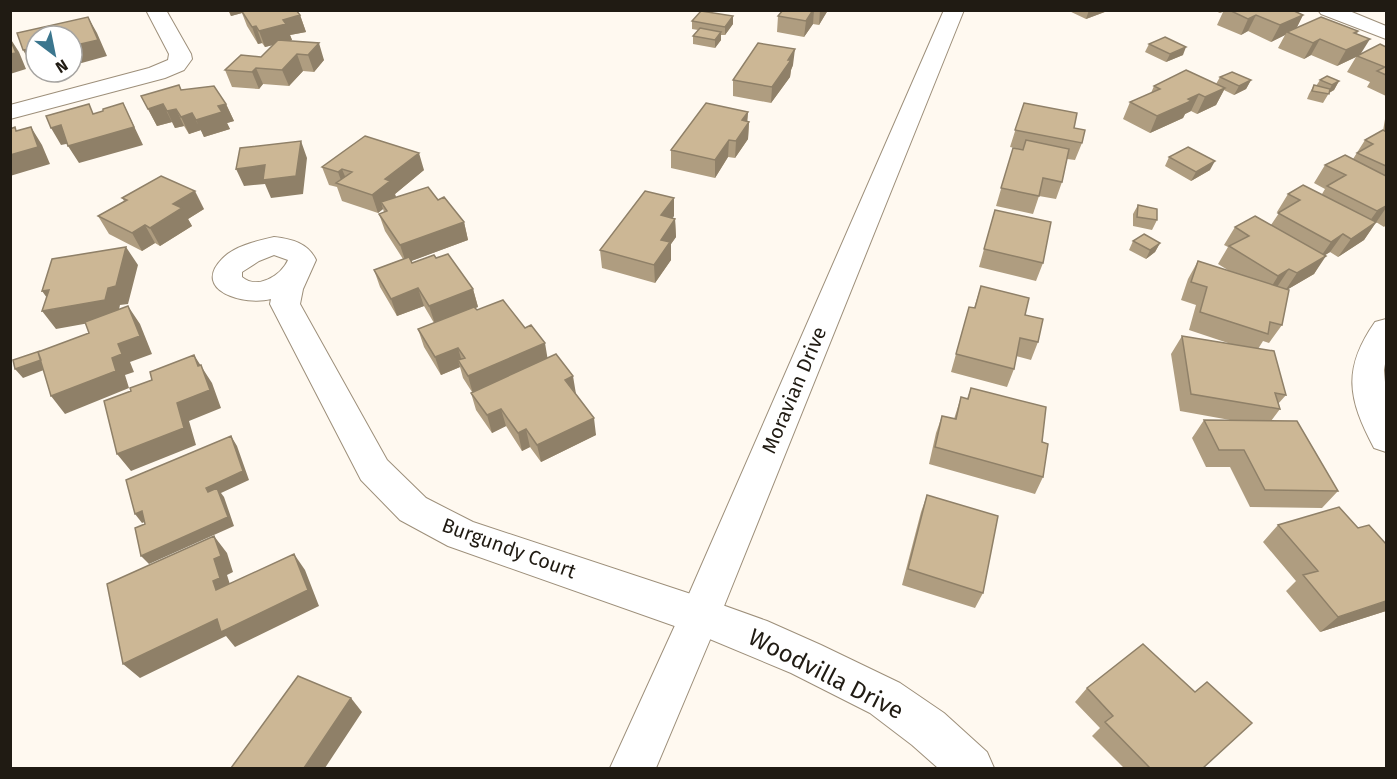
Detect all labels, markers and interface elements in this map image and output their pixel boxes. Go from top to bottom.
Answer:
north arrow [24,24,84,84]
text: N [52,55,71,77]
street label: Moravian Drive [757,323,831,457]
street label: Burgundy Court [439,513,580,584]
street label: Woodvilla Drive [744,623,908,725]

